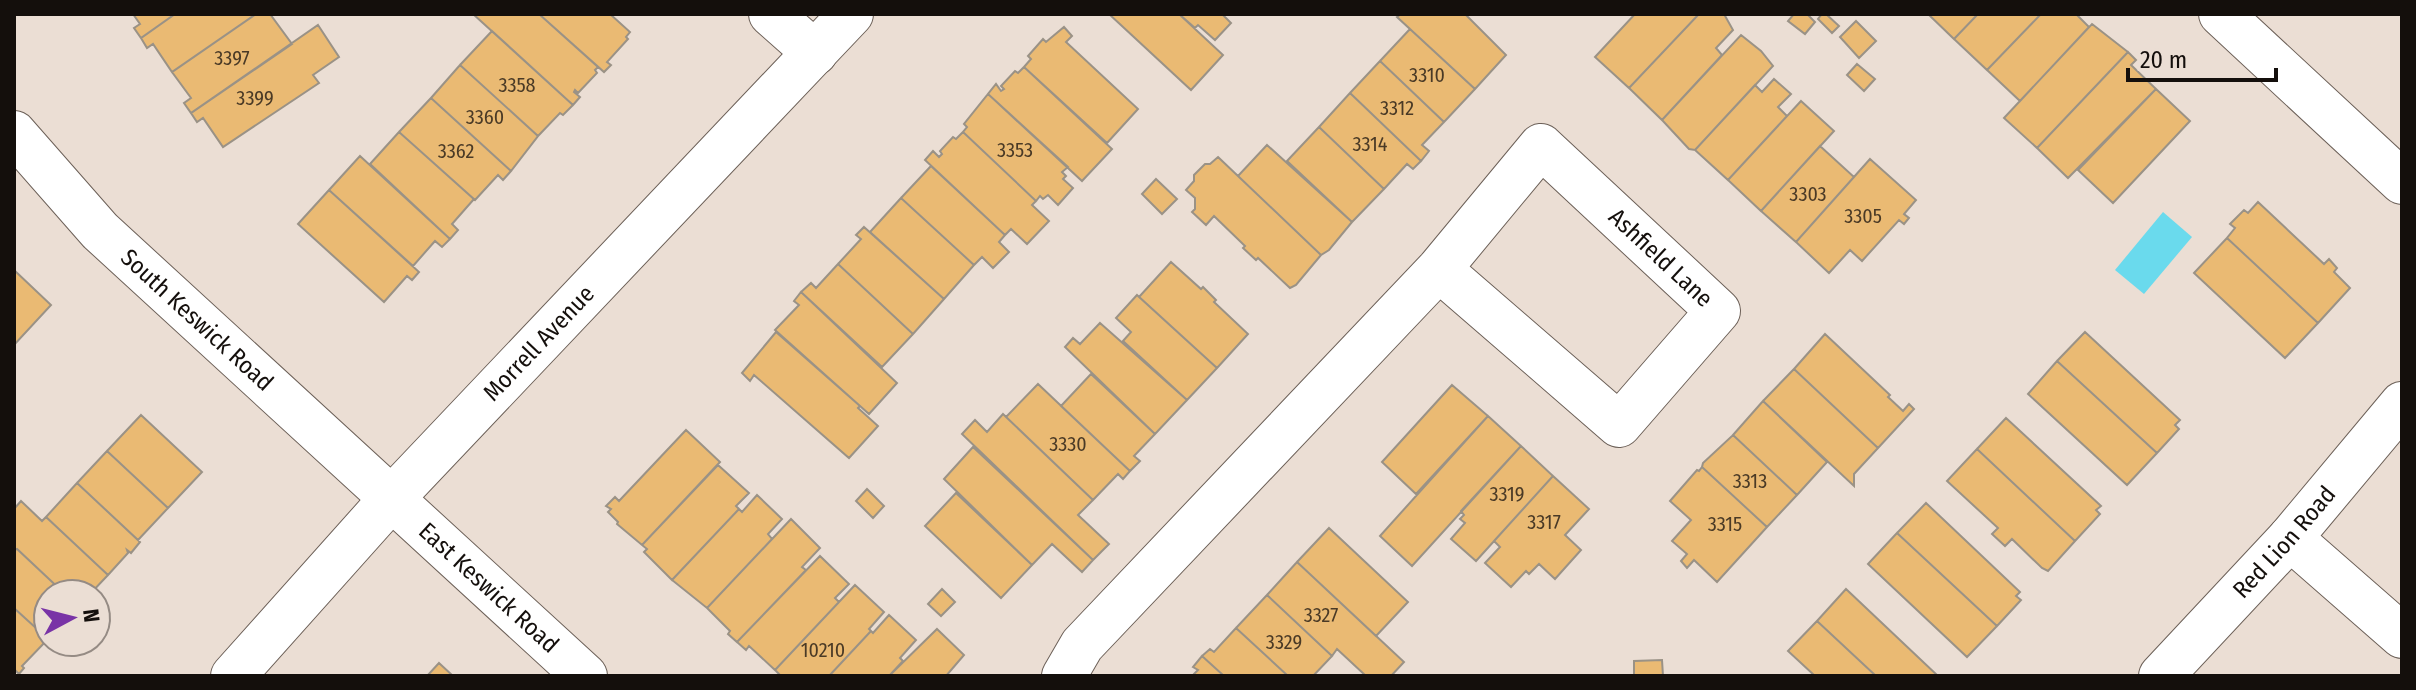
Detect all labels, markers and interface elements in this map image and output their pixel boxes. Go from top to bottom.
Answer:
scale bar [2128,32,2276,82]
house number: 3397 [214,46,250,70]
text: 20 m [2140,46,2187,74]
house number: 3310 [1409,63,1445,87]
house number: 3358 [498,73,536,97]
house number: 3399 [236,86,274,110]
house number: 3312 [1380,96,1414,120]
house number: 3360 [466,105,504,129]
house number: 3314 [1352,132,1388,156]
house number: 3353 [997,138,1033,162]
house number: 3362 [438,139,474,163]
house number: 3303 [1789,182,1827,206]
street label: Ashfield Lane [1603,203,1718,313]
house number: 3305 [1844,204,1882,228]
street label: South Keswick Road [115,243,279,397]
street label: Morrell Avenue [478,280,600,407]
house number: 3330 [1049,432,1087,456]
house number: 3313 [1733,469,1767,493]
street label: Red Lion Road [2227,480,2341,604]
house number: 3319 [1489,482,1525,506]
house number: 3317 [1527,510,1561,534]
house number: 3315 [1708,512,1742,536]
street label: East Keswick Road [413,517,564,659]
north arrow [32,578,112,658]
house number: 3327 [1304,603,1338,627]
text: N [77,607,106,624]
house number: 3329 [1266,630,1302,654]
house number: 10210 [801,638,845,662]

